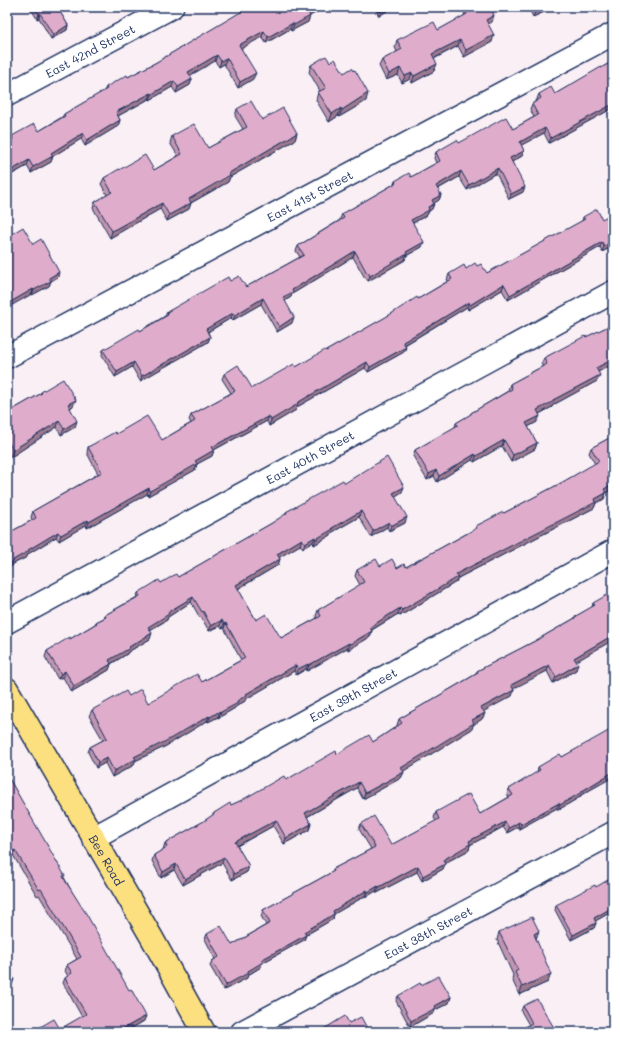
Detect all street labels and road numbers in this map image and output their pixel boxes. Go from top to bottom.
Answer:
street label: East 42nd Street [42,20,138,81]
street label: East 41st Street [264,166,355,225]
street label: East 40th Street [263,427,357,487]
street label: East 39th Street [306,664,400,725]
street label: Bee Road [86,832,128,889]
street label: East 38th Street [381,902,475,962]

